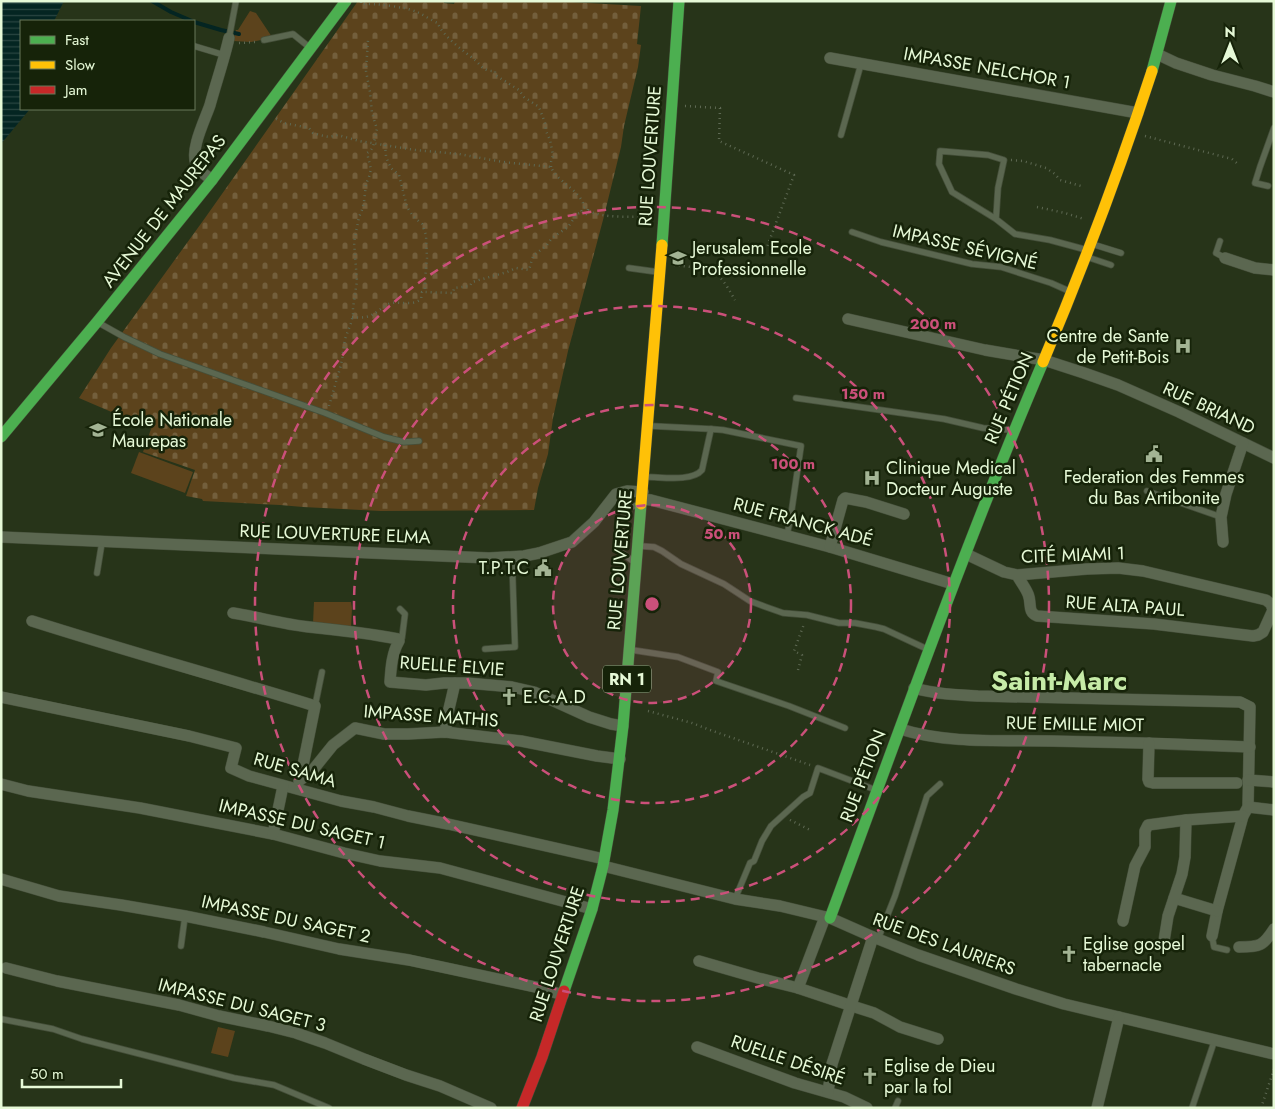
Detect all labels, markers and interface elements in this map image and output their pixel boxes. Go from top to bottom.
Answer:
legend [20,20,195,110]
north arrow [1205,20,1255,70]
text: N [1224,22,1236,42]
text: Fast [65,29,89,51]
street label: IMPASSE NELCHOR 1 [902,41,1072,95]
text: Slow [65,54,96,76]
text: Jam [63,79,88,101]
street label: RUE LOUVERTURE [632,85,668,227]
street label: AVENUE DE MAUREPAS [96,129,232,293]
street label: IMPASSE SÉVIGNÉ [890,218,1040,276]
place label: Jerusalem Ecole Professionnelle [690,235,812,282]
school or university icon: Jerusalem Ecole Professionnelle [668,248,688,268]
text: 200 m [910,313,956,335]
place label: Centre de Sante de Petit-Bois [1047,323,1169,370]
hospital icon: Centre de Sante de Petit-Bois [1173,336,1193,356]
street label: RUE PÉTION [978,348,1040,448]
street label: RUE BRIAND [1159,375,1259,441]
text: 150 m [841,383,885,405]
place label: École Nationale Maurepas [112,407,232,454]
school or university icon: École Nationale Maurepas [88,420,108,440]
public building icon: Federation des Femmes du Bas Artibonite [1144,444,1164,464]
text: 100 m [771,453,815,475]
place label: Clinique Medical Docteur Auguste [886,455,1016,502]
place label: Federation des Femmes du Bas Artibonite [1064,464,1244,511]
hospital icon: Clinique Medical Docteur Auguste [862,468,882,488]
street label: RUE LOUVERTURE [601,489,639,631]
street label: RUE FRANCK ADÉ [730,491,876,553]
street label: RUE LOUVERTURE ELMA [239,518,431,550]
text: 50 m [704,523,740,545]
street label: CITÉ MIAMI 1 [1021,540,1125,570]
place label: T.P.T.C [479,555,529,581]
public building icon: T.P.T.C [533,558,553,578]
street label: RUE ALTA PAUL [1065,589,1185,623]
centre of rings [643,595,661,613]
street label: RUELLE ELVIE [399,649,505,683]
district label: Saint-Marc [991,660,1127,701]
road number: RN 1 [603,666,651,692]
place label: E.C.A.D [523,684,586,710]
church icon: E.C.A.D [499,687,519,707]
street label: IMPASSE MATHIS [363,698,499,734]
street label: RUE EMILLE MIOT [1006,710,1145,738]
street label: RUE PÉTION [833,726,893,826]
street label: RUE SAMA [251,746,339,794]
street label: IMPASSE DU SAGET 1 [216,792,388,856]
street label: RUE LOUVERTURE [523,883,591,1025]
street label: IMPASSE DU SAGET 2 [199,888,373,950]
street label: RUE DES LAURIERS [869,906,1019,982]
place label: Eglise gospel tabernacle [1083,931,1185,978]
church icon: Eglise gospel tabernacle [1059,944,1079,964]
street label: IMPASSE DU SAGET 3 [155,972,329,1038]
street label: RUELLE DÉSIRÉ [727,1028,849,1092]
place label: Eglise de Dieu par la fol [884,1053,995,1100]
scale bar [22,1056,121,1088]
text: 50 m [30,1063,64,1085]
church icon: Eglise de Dieu par la fol [860,1066,880,1086]

